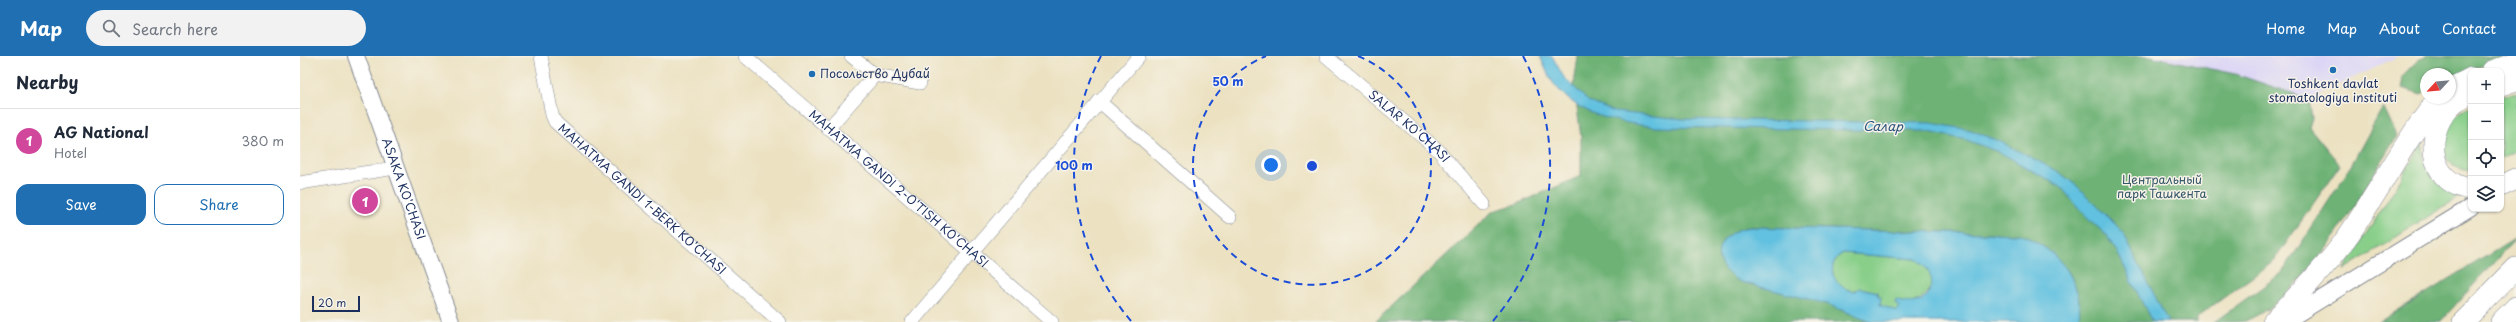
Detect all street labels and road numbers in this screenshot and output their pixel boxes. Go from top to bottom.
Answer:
street label: SALAR KO'CHASI [1365,85,1455,166]
street label: MAHATMA GANDI 2-O'TISH KO'CHASI [805,105,993,271]
street label: MAHATMA GANDI 1-BERK KO'CHASI [555,119,731,278]
street label: ASAKA KO'CHASI [378,135,431,242]

